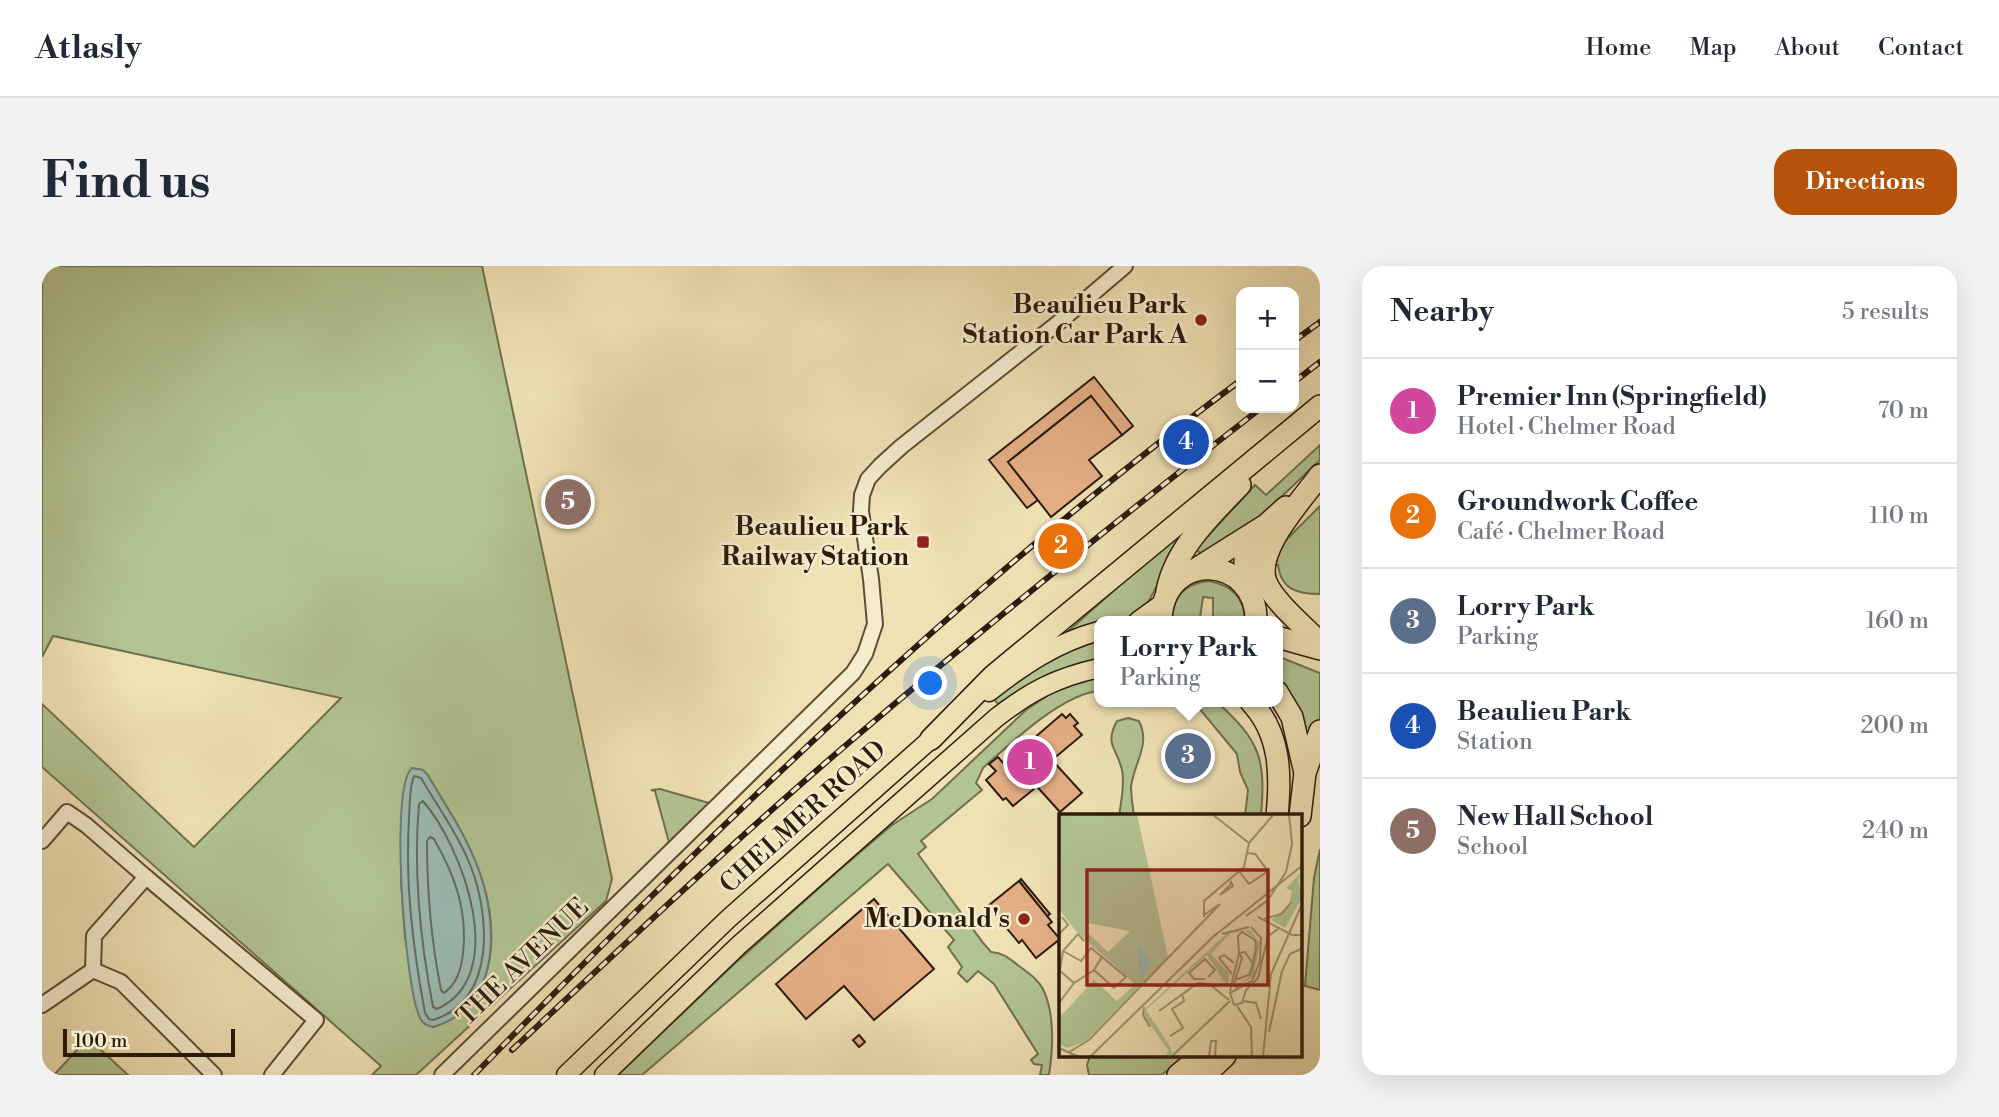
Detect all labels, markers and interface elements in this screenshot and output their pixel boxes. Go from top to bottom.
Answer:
text: Atlasly [35,28,141,69]
text: Home [1586,33,1651,63]
text: Map [1689,33,1737,63]
text: About [1775,33,1840,63]
text: Contact [1878,33,1964,63]
button: Directions [1774,149,1957,215]
text: Find us [42,152,211,213]
map controls [1236,287,1299,413]
button: + [1236,287,1299,350]
place label: Beaulieu Park Station Car Park A [963,289,1188,351]
text: Nearby [1390,293,1494,331]
text: 5 results [1842,298,1929,326]
marker: Beaulieu Park Station Car Park A [1193,312,1209,328]
button: − [1236,350,1299,413]
text: Premier Inn (Springfield) [1457,381,1767,413]
text: 1 [1407,397,1419,425]
text: 70 m [1878,397,1929,425]
text: Hotel · Chelmer Road [1457,413,1676,441]
pin: 4 [1163,416,1209,468]
pin: 5 [545,476,591,528]
text: Groundwork Coffee [1457,486,1698,518]
text: 2 [1406,502,1420,530]
text: 110 m [1869,502,1929,530]
place label: Beaulieu Park Railway Station [721,511,910,573]
text: Café · Chelmer Road [1457,518,1665,546]
pin: 2 [1038,520,1084,572]
marker: Beaulieu Park Railway Station [915,534,931,550]
text: Lorry Park [1457,591,1595,623]
text: 3 [1406,607,1420,635]
text: 160 m [1866,607,1929,635]
popup [1094,616,1283,707]
text: Parking [1457,623,1538,651]
text: Lorry Park [1120,632,1257,664]
text: Parking [1120,664,1201,692]
your location [913,666,947,700]
text: Beaulieu Park [1457,696,1631,728]
text: 4 [1405,712,1421,740]
text: 200 m [1861,712,1929,740]
text: Station [1457,728,1533,756]
pin: 3 [1165,730,1211,782]
street label: CHELMER ROAD [713,734,893,900]
pin: 1 [1007,736,1053,788]
text: New Hall School [1457,801,1653,833]
inset map [1059,814,1302,1058]
text: 5 [1406,817,1420,845]
text: 240 m [1862,817,1929,845]
text: School [1457,833,1528,861]
street label: THE AVENUE [451,891,595,1033]
place label: McDonald's [864,903,1010,935]
marker: McDonald's [1016,911,1032,927]
scale bar [63,1026,234,1058]
text: 100 m [74,1029,127,1053]

